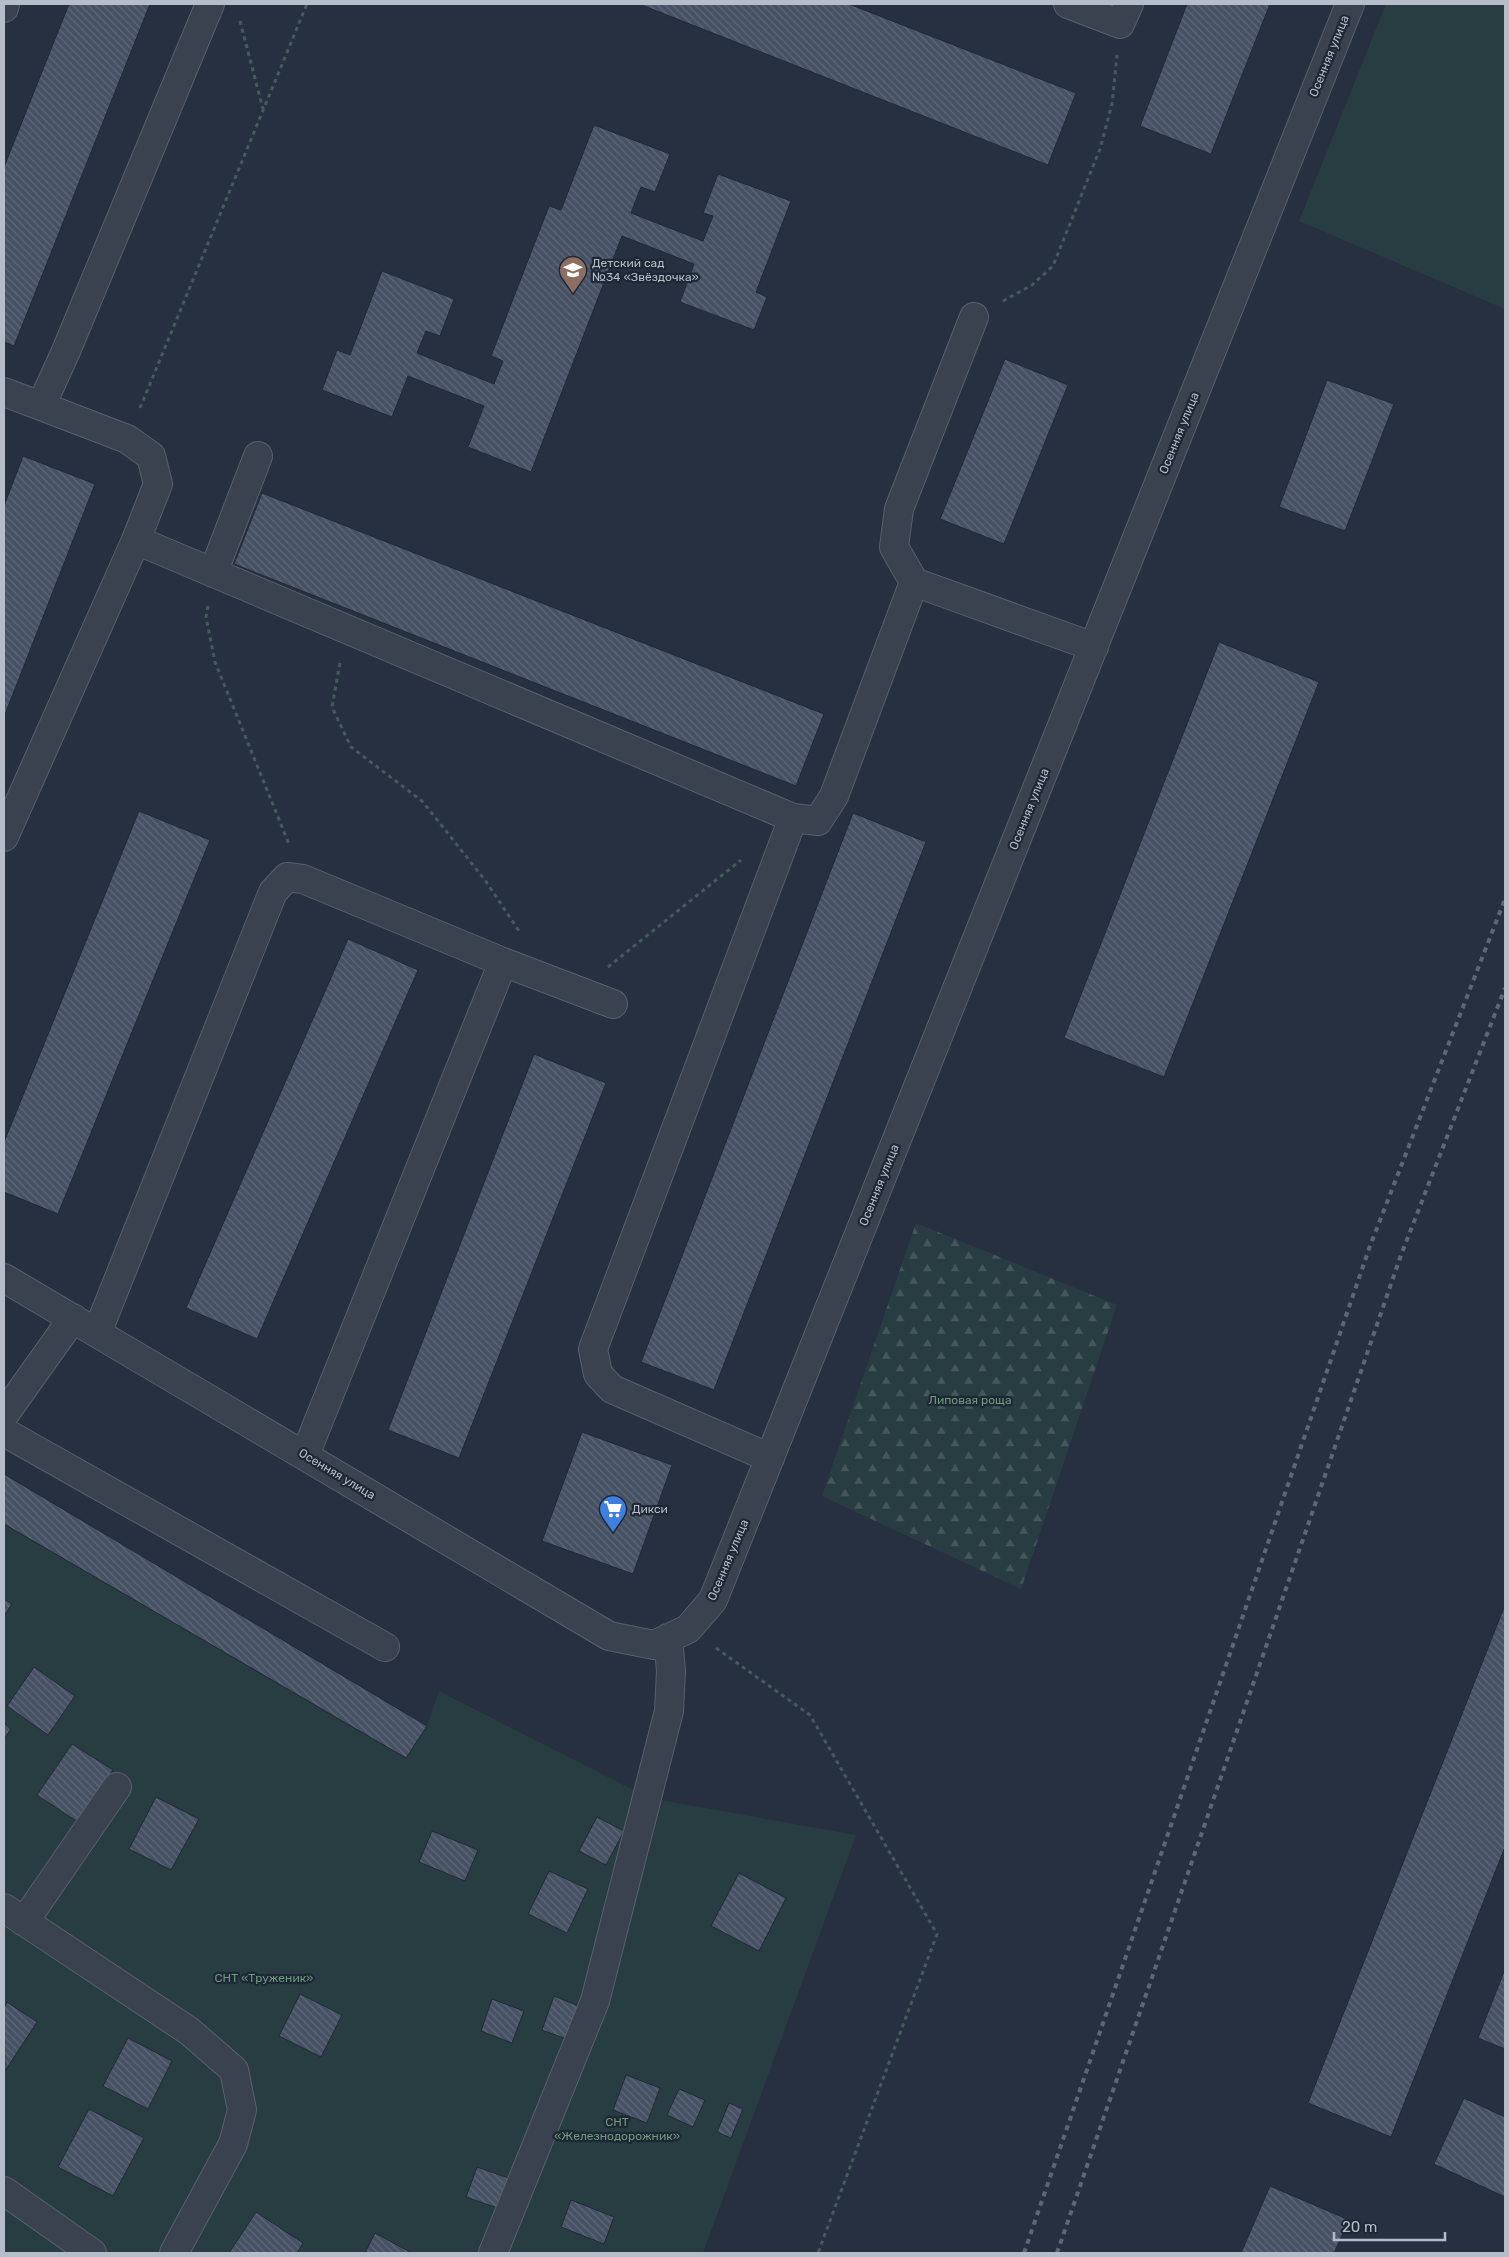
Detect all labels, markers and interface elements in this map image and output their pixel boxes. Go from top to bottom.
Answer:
street label: Осенняя улица [1306,13,1352,99]
school or university icon: Детский сад №34 «Звёздочка» [558,255,588,294]
place label: Детский сад №34 «Звёздочка» [592,256,699,284]
street label: Осенняя улица [1156,390,1202,476]
street label: Осенняя улица [1006,766,1052,852]
street label: Осенняя улица [856,1142,902,1228]
park label: Липовая роща [928,1393,1012,1407]
street label: Осенняя улица [296,1446,378,1502]
supermarket icon: Дикси [598,1494,628,1533]
place label: Дикси [632,1502,668,1516]
street label: Осенняя улица [705,1517,751,1603]
park label: СНТ «Труженик» [215,1971,313,1985]
park label: СНТ «Железнодорожник» [554,2115,680,2143]
scale bar [1334,2210,1445,2242]
text: 20 m [1342,2218,1377,2236]

